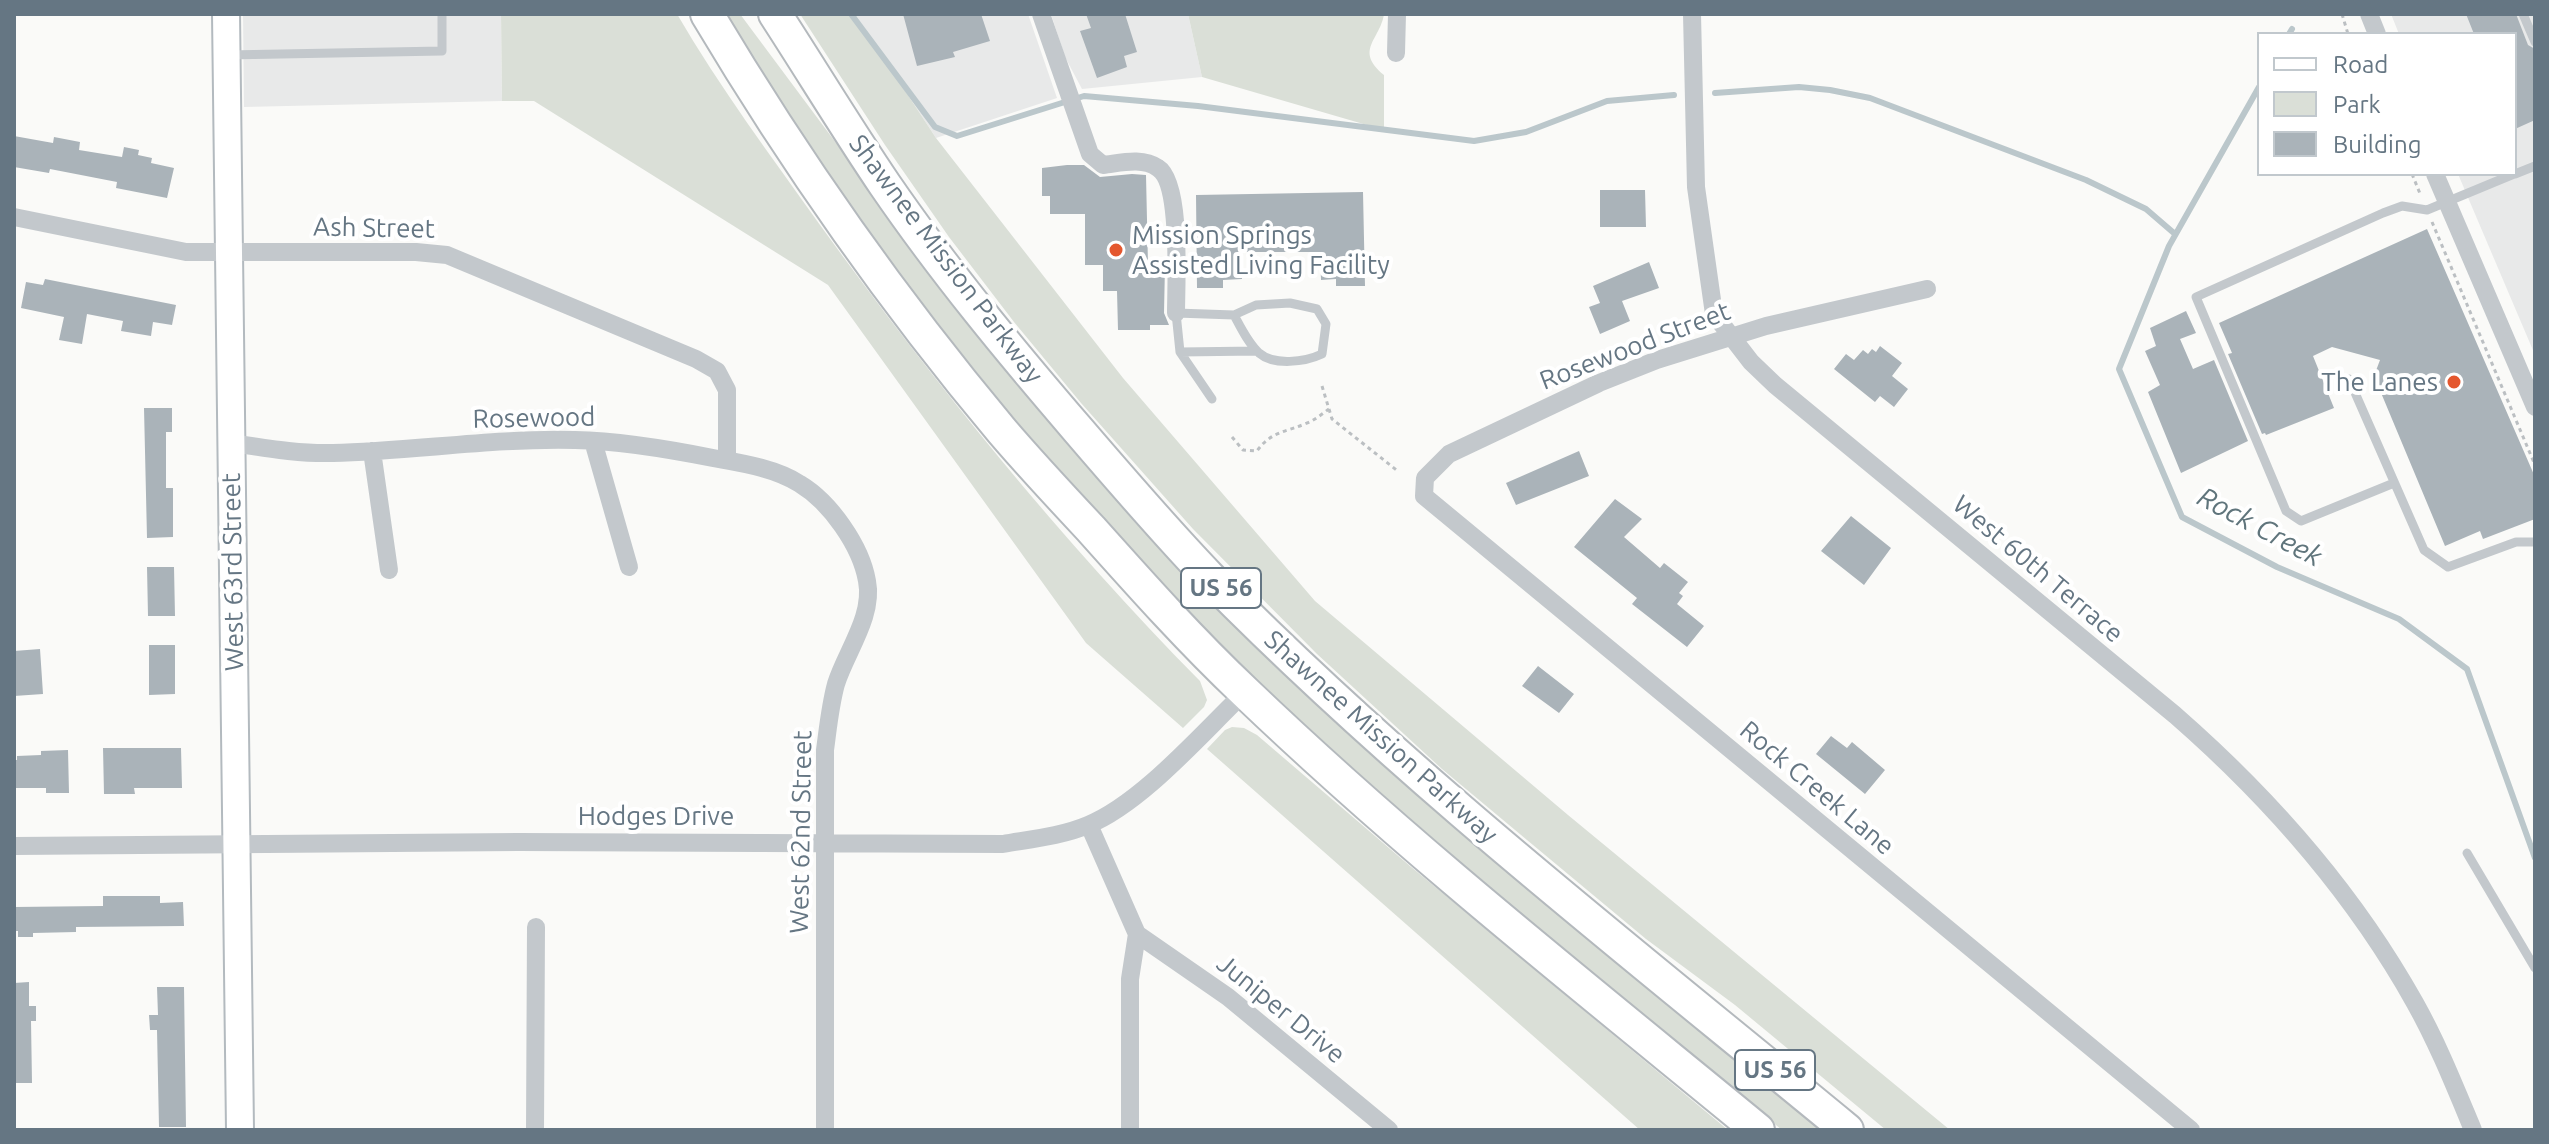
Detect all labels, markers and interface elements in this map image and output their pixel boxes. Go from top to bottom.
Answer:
legend [2257,32,2517,176]
text: Road [2333,51,2388,78]
text: Park [2333,91,2381,118]
street label: Shawnee Mission Parkway [842,129,1050,389]
text: Building [2333,131,2421,158]
street label: Ash Street [313,211,435,245]
place label: Mission Springs Assisted Living Facility [1132,219,1390,280]
marker: Mission Springs Assisted Living Facility [1107,241,1125,259]
street label: Rosewood Street [1535,295,1735,397]
place label: The Lanes [2321,366,2438,398]
marker: The Lanes [2445,373,2463,391]
street label: Rosewood [472,401,596,435]
street label: West 63rd Street [216,473,250,671]
water label: Rock Creek [2192,480,2328,574]
street label: West 60th Terrace [1946,489,2130,649]
road number: US 56 [1181,568,1261,608]
street label: Shawnee Mission Parkway [1258,624,1504,850]
street label: Rock Creek Lane [1733,714,1901,862]
street label: West 62nd Street [784,730,818,934]
street label: Hodges Drive [578,800,734,832]
street label: Juniper Drive [1211,948,1351,1070]
road number: US 56 [1735,1050,1815,1090]

